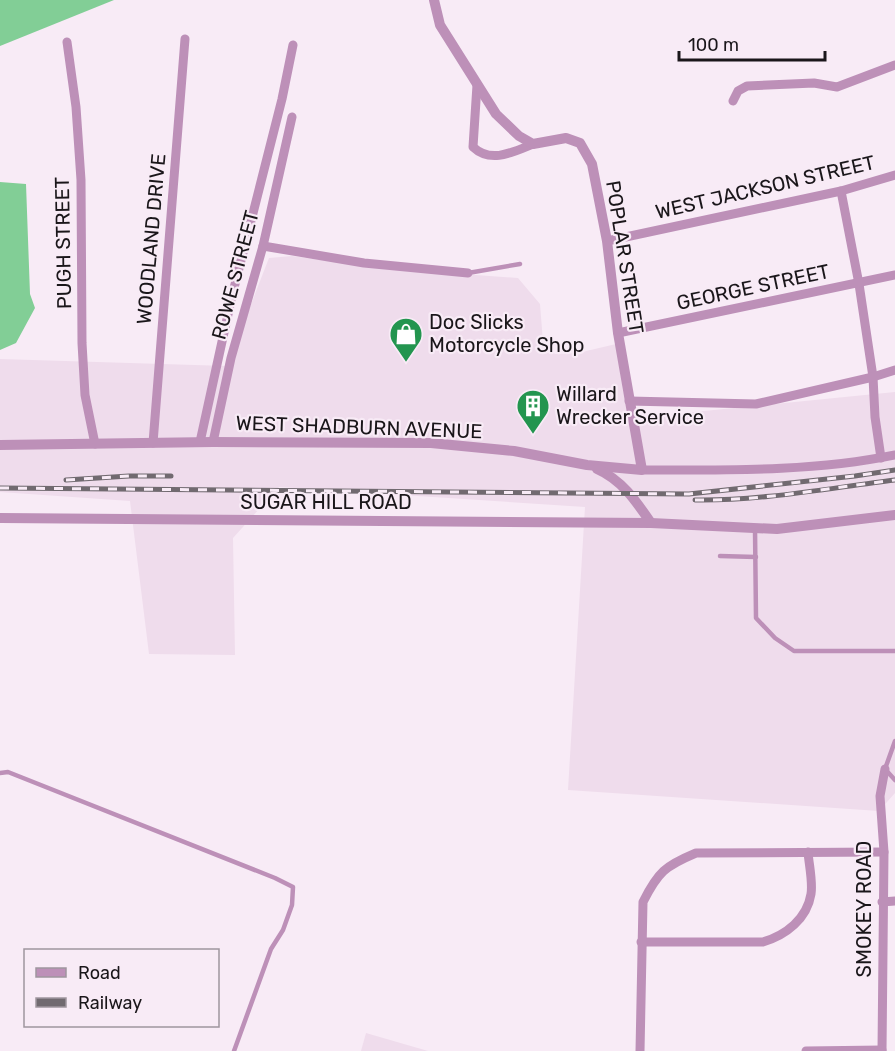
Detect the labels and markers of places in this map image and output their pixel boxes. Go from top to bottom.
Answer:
place label: Doc Slicks Motorcycle Shop [429,310,584,357]
shop icon: Doc Slicks Motorcycle Shop [388,316,424,363]
place label: Willard Wrecker Service [556,382,704,429]
building icon: Willard Wrecker Service [515,388,551,435]

